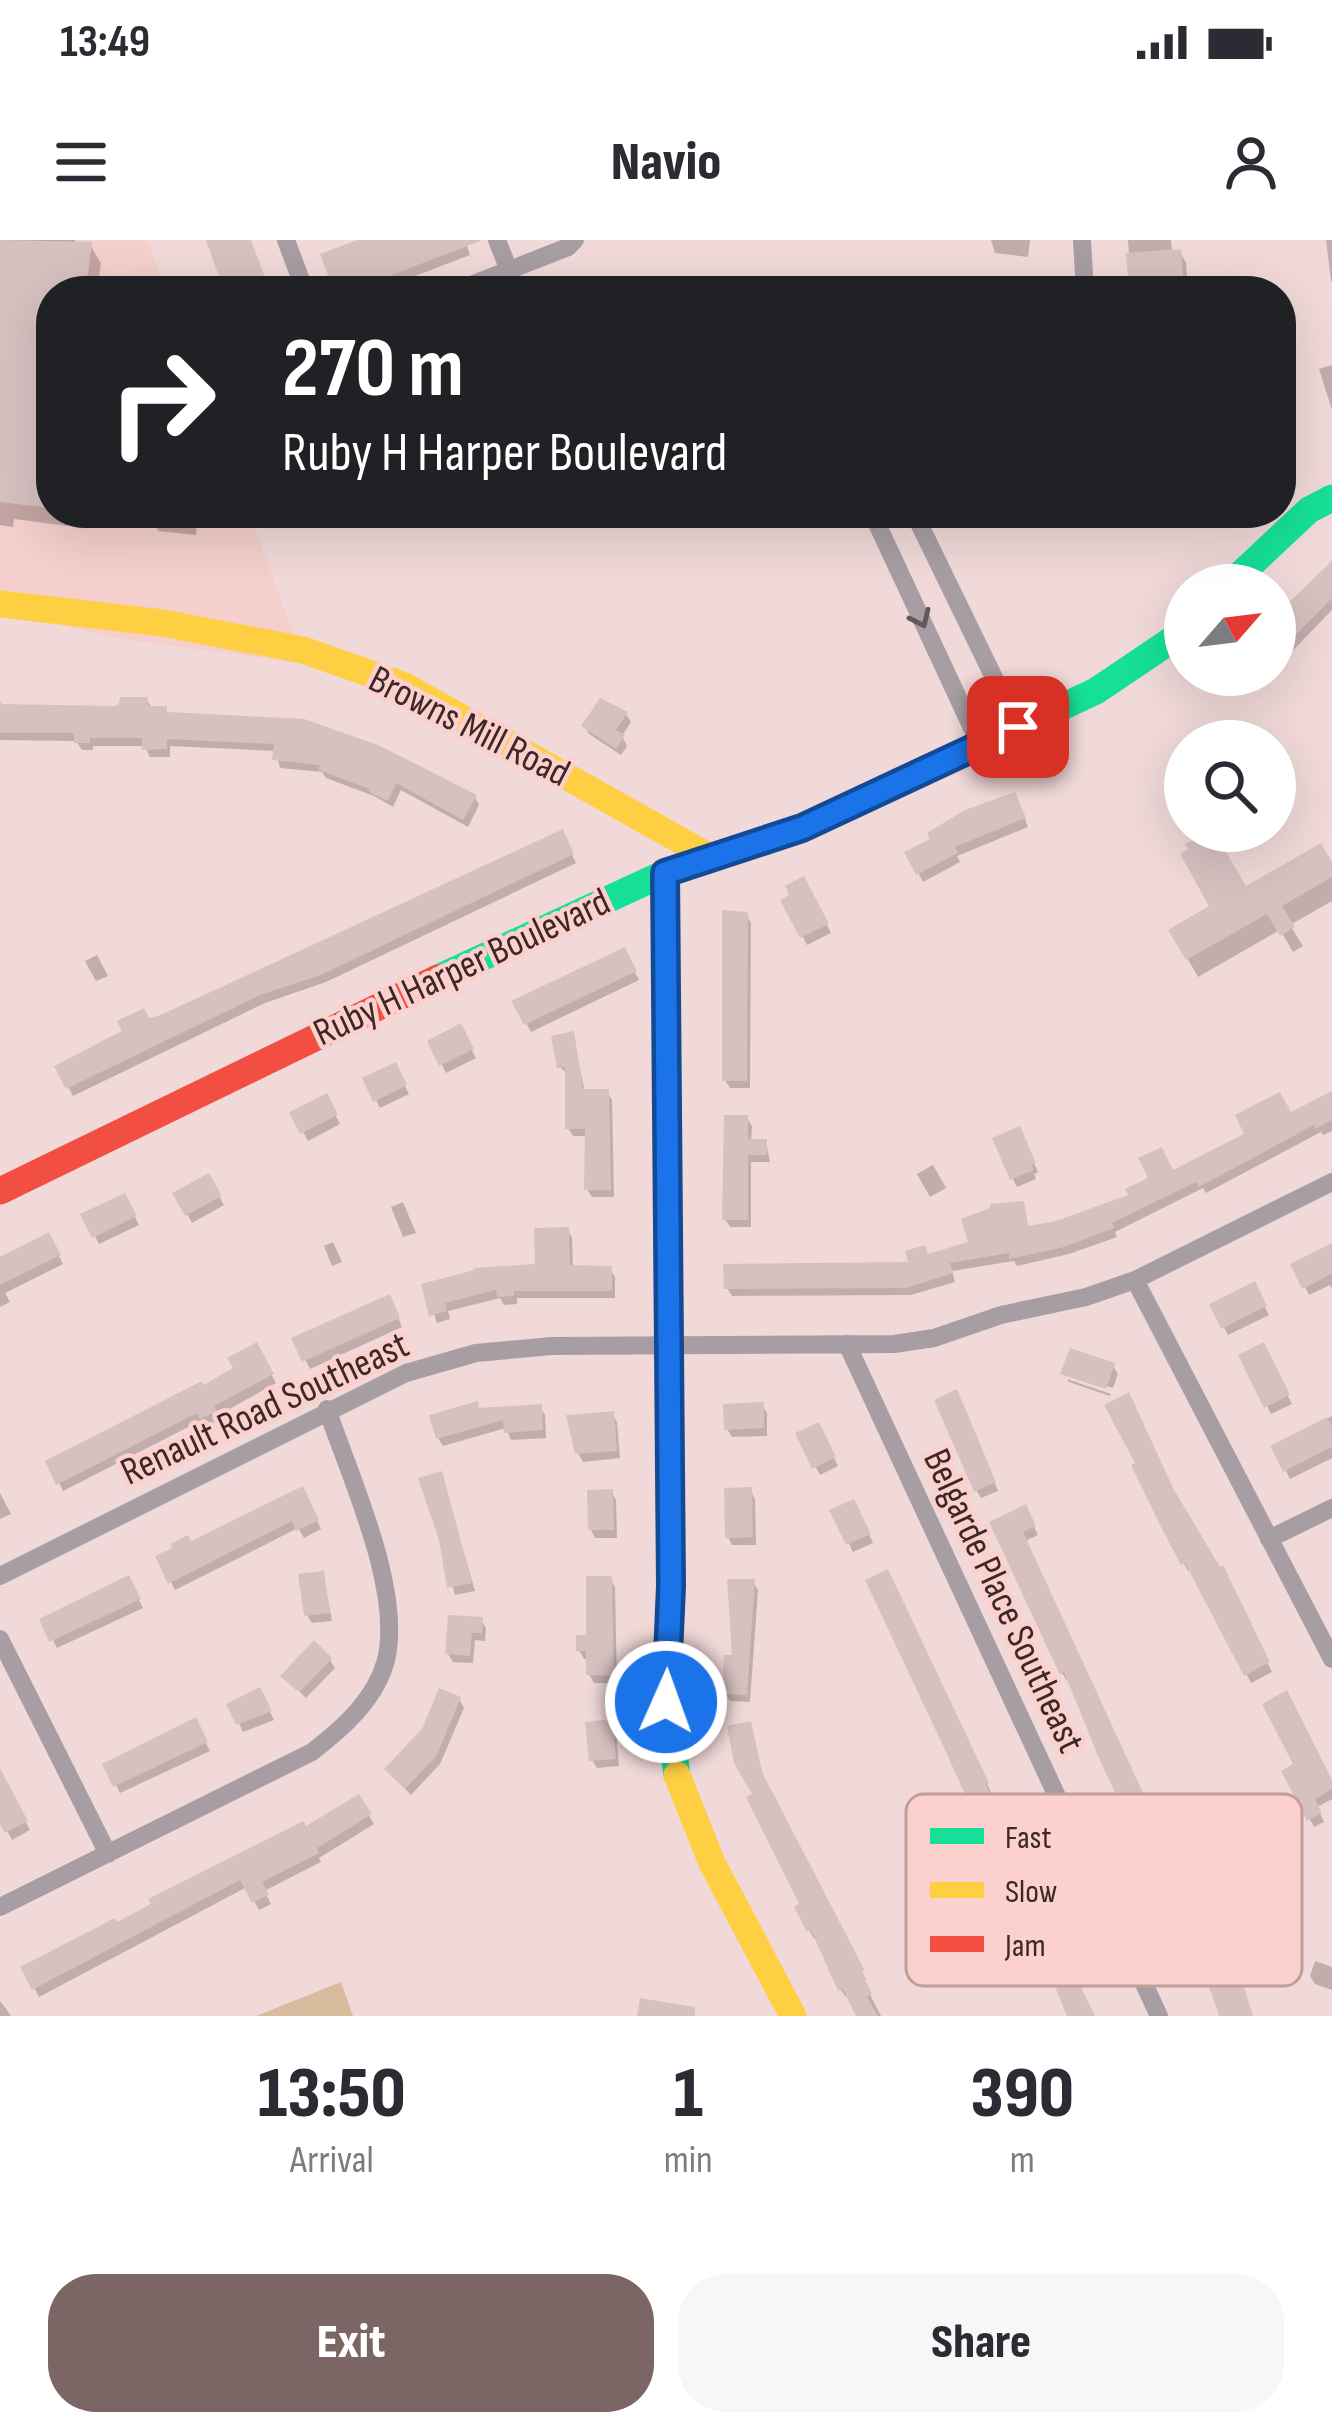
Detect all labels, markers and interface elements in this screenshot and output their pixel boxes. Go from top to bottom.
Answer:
text: 13:49 [60,15,150,70]
icon: menu [48,129,114,195]
icon: person [1218,129,1284,195]
text: Navio [611,130,721,195]
text: 270 m [282,319,464,420]
icon: right [84,324,240,480]
text: Ruby H Harper Boulevard [282,421,727,486]
north arrow [1164,564,1296,696]
map controls [1164,564,1296,852]
one-way arrow [907,607,930,628]
street label: Browns Mill Road [361,656,577,798]
pin [967,676,1069,778]
icon: arrive [985,694,1051,760]
button: search [1164,720,1296,852]
street label: Ruby H Harper Boulevard [306,879,618,1057]
street label: Renault Road Southeast [114,1322,416,1496]
street label: Belgarde Place Southeast [912,1442,1094,1760]
position arrow [603,1639,729,1765]
legend [906,1794,1302,1986]
text: Fast [1005,1818,1052,1858]
text: Slow [1005,1872,1057,1912]
text: Jam [1004,1926,1046,1966]
text: 13:50 [258,2051,406,2138]
text: 1 [673,2051,703,2138]
text: 390 [971,2051,1074,2138]
text: Arrival [290,2137,374,2184]
text: min [664,2137,713,2184]
text: m [1010,2137,1035,2184]
button: Exit [48,2274,654,2412]
button: Share [678,2274,1284,2412]

